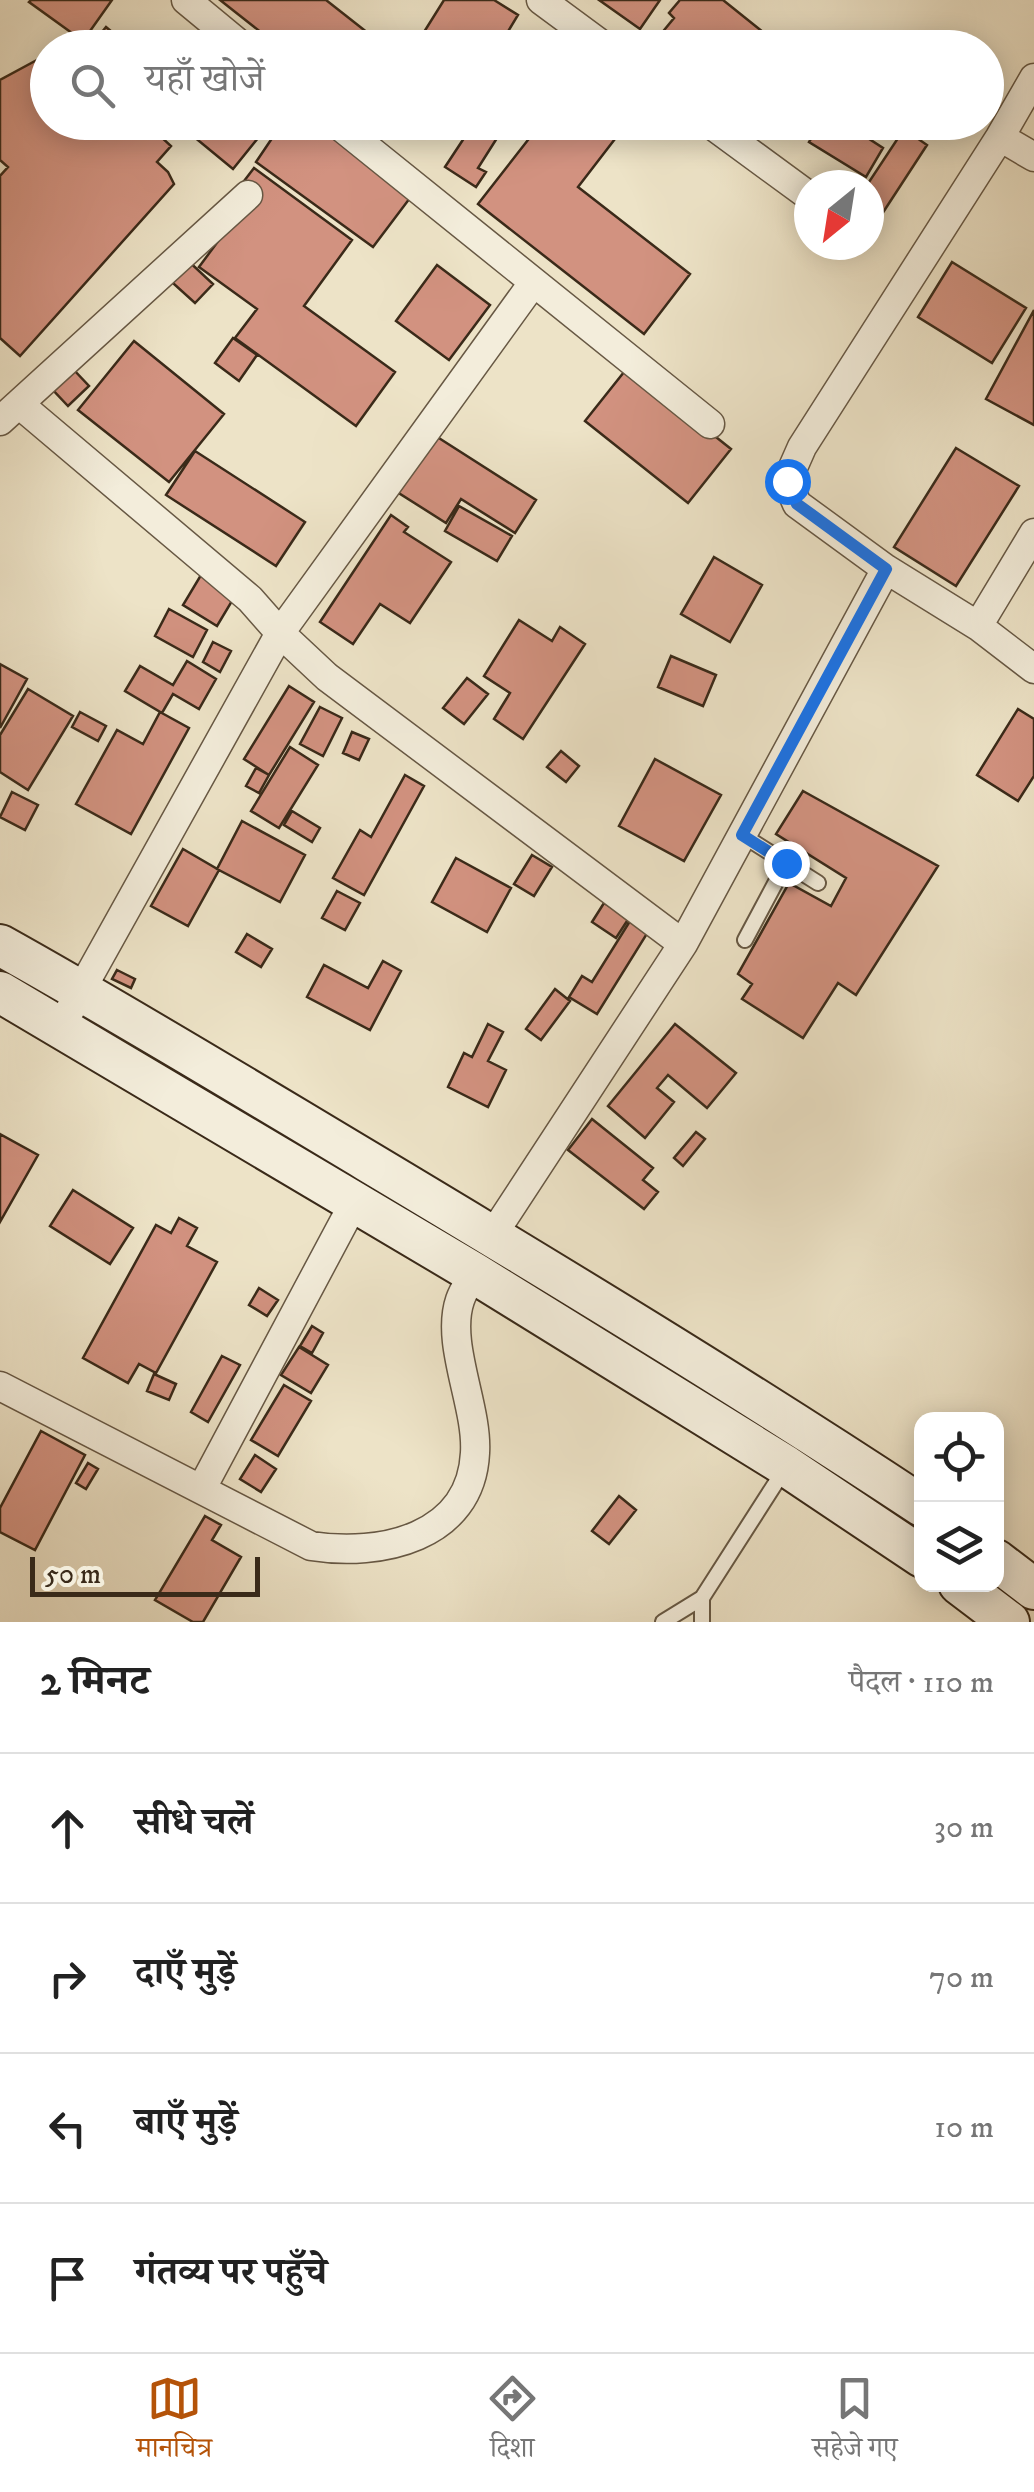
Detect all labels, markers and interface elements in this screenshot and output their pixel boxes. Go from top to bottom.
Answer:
search box [30,30,1004,140]
text: यहाँ खोजें [145,56,264,104]
icon: search [65,58,120,113]
north arrow [794,170,884,260]
route start [765,459,811,505]
route end [764,841,810,887]
map controls [914,1412,1004,1592]
button: locate [914,1412,1004,1502]
button: layers [914,1502,1004,1592]
scale bar [30,1552,260,1596]
text: 50 m [45,1557,101,1592]
text: 2 मिनट [40,1656,149,1708]
text: पैदल · 110 m [849,1663,994,1703]
text: सीधे चलें [135,1799,253,1847]
icon: ahead [40,1801,95,1856]
text: 30 m [934,1808,994,1848]
text: दाएँ मुड़ें [135,1949,236,1997]
icon: right [40,1951,95,2006]
text: 70 m [929,1958,994,1998]
text: बाएँ मुड़ें [135,2099,237,2147]
icon: left [40,2101,95,2156]
text: 10 m [934,2108,994,2148]
text: गंतव्य पर पहुँचे [135,2249,327,2297]
icon: arrive [40,2251,95,2306]
tab: मानचित्र [136,2371,212,2475]
tab: दिशा [485,2371,540,2475]
tab: सहेजे गए [812,2371,898,2475]

